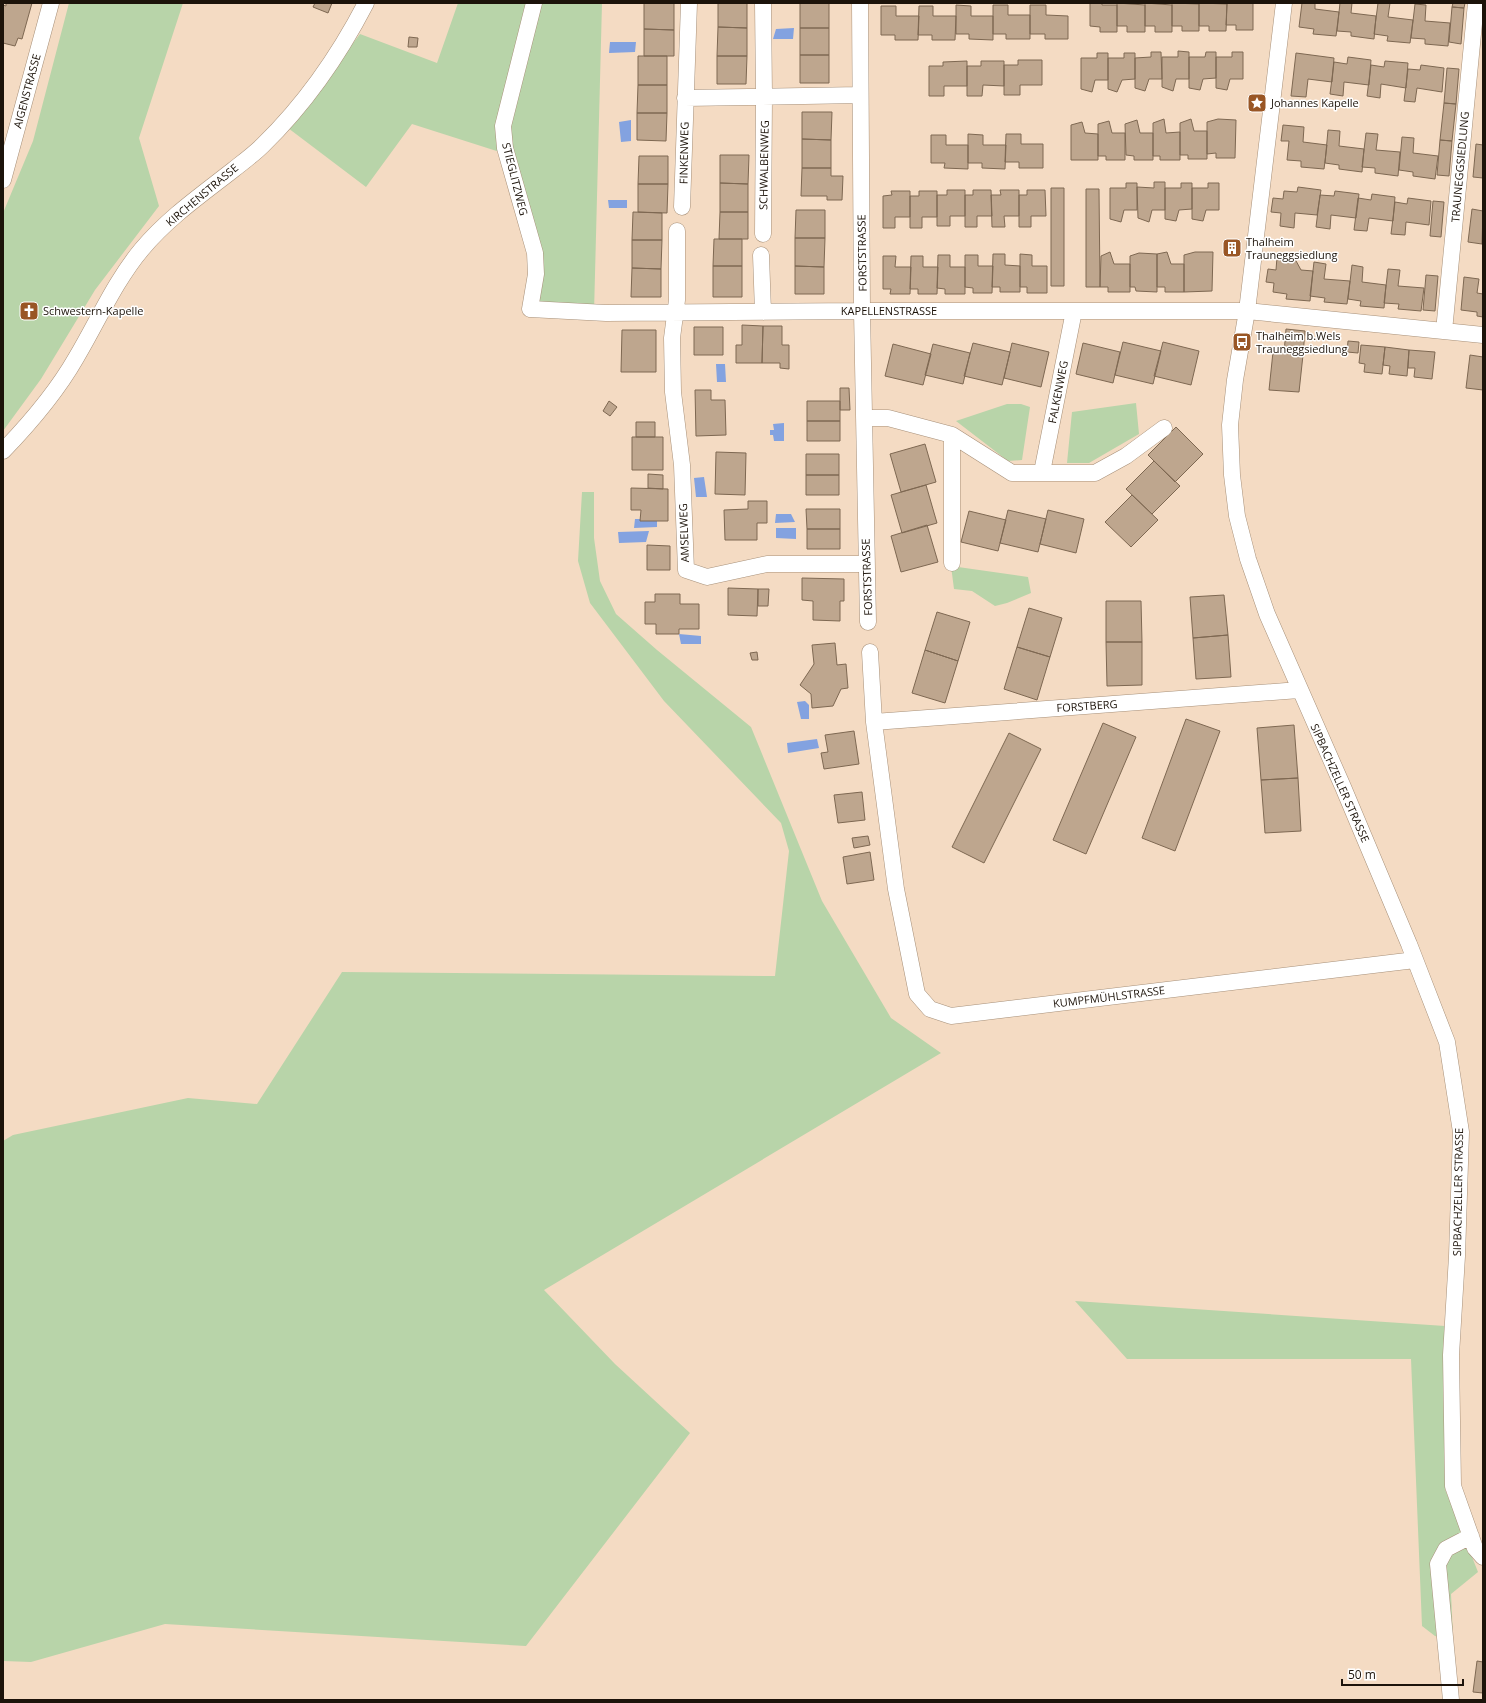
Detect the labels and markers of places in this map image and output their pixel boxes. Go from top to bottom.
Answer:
place icon: Johannes Kapelle [1246,92,1268,114]
place label: Johannes Kapelle [1270,95,1359,110]
place label: Thalheim Trauneggsiedlung [1246,234,1337,262]
building icon: Thalheim Trauneggsiedlung [1221,237,1243,259]
church icon: Schwestern-Kapelle [18,300,40,322]
place label: Schwestern-Kapelle [43,303,143,318]
place label: Thalheim b.Wels Trauneggsiedlung [1256,328,1347,356]
bus stop icon: Thalheim b.Wels Trauneggsiedlung [1231,331,1253,353]

